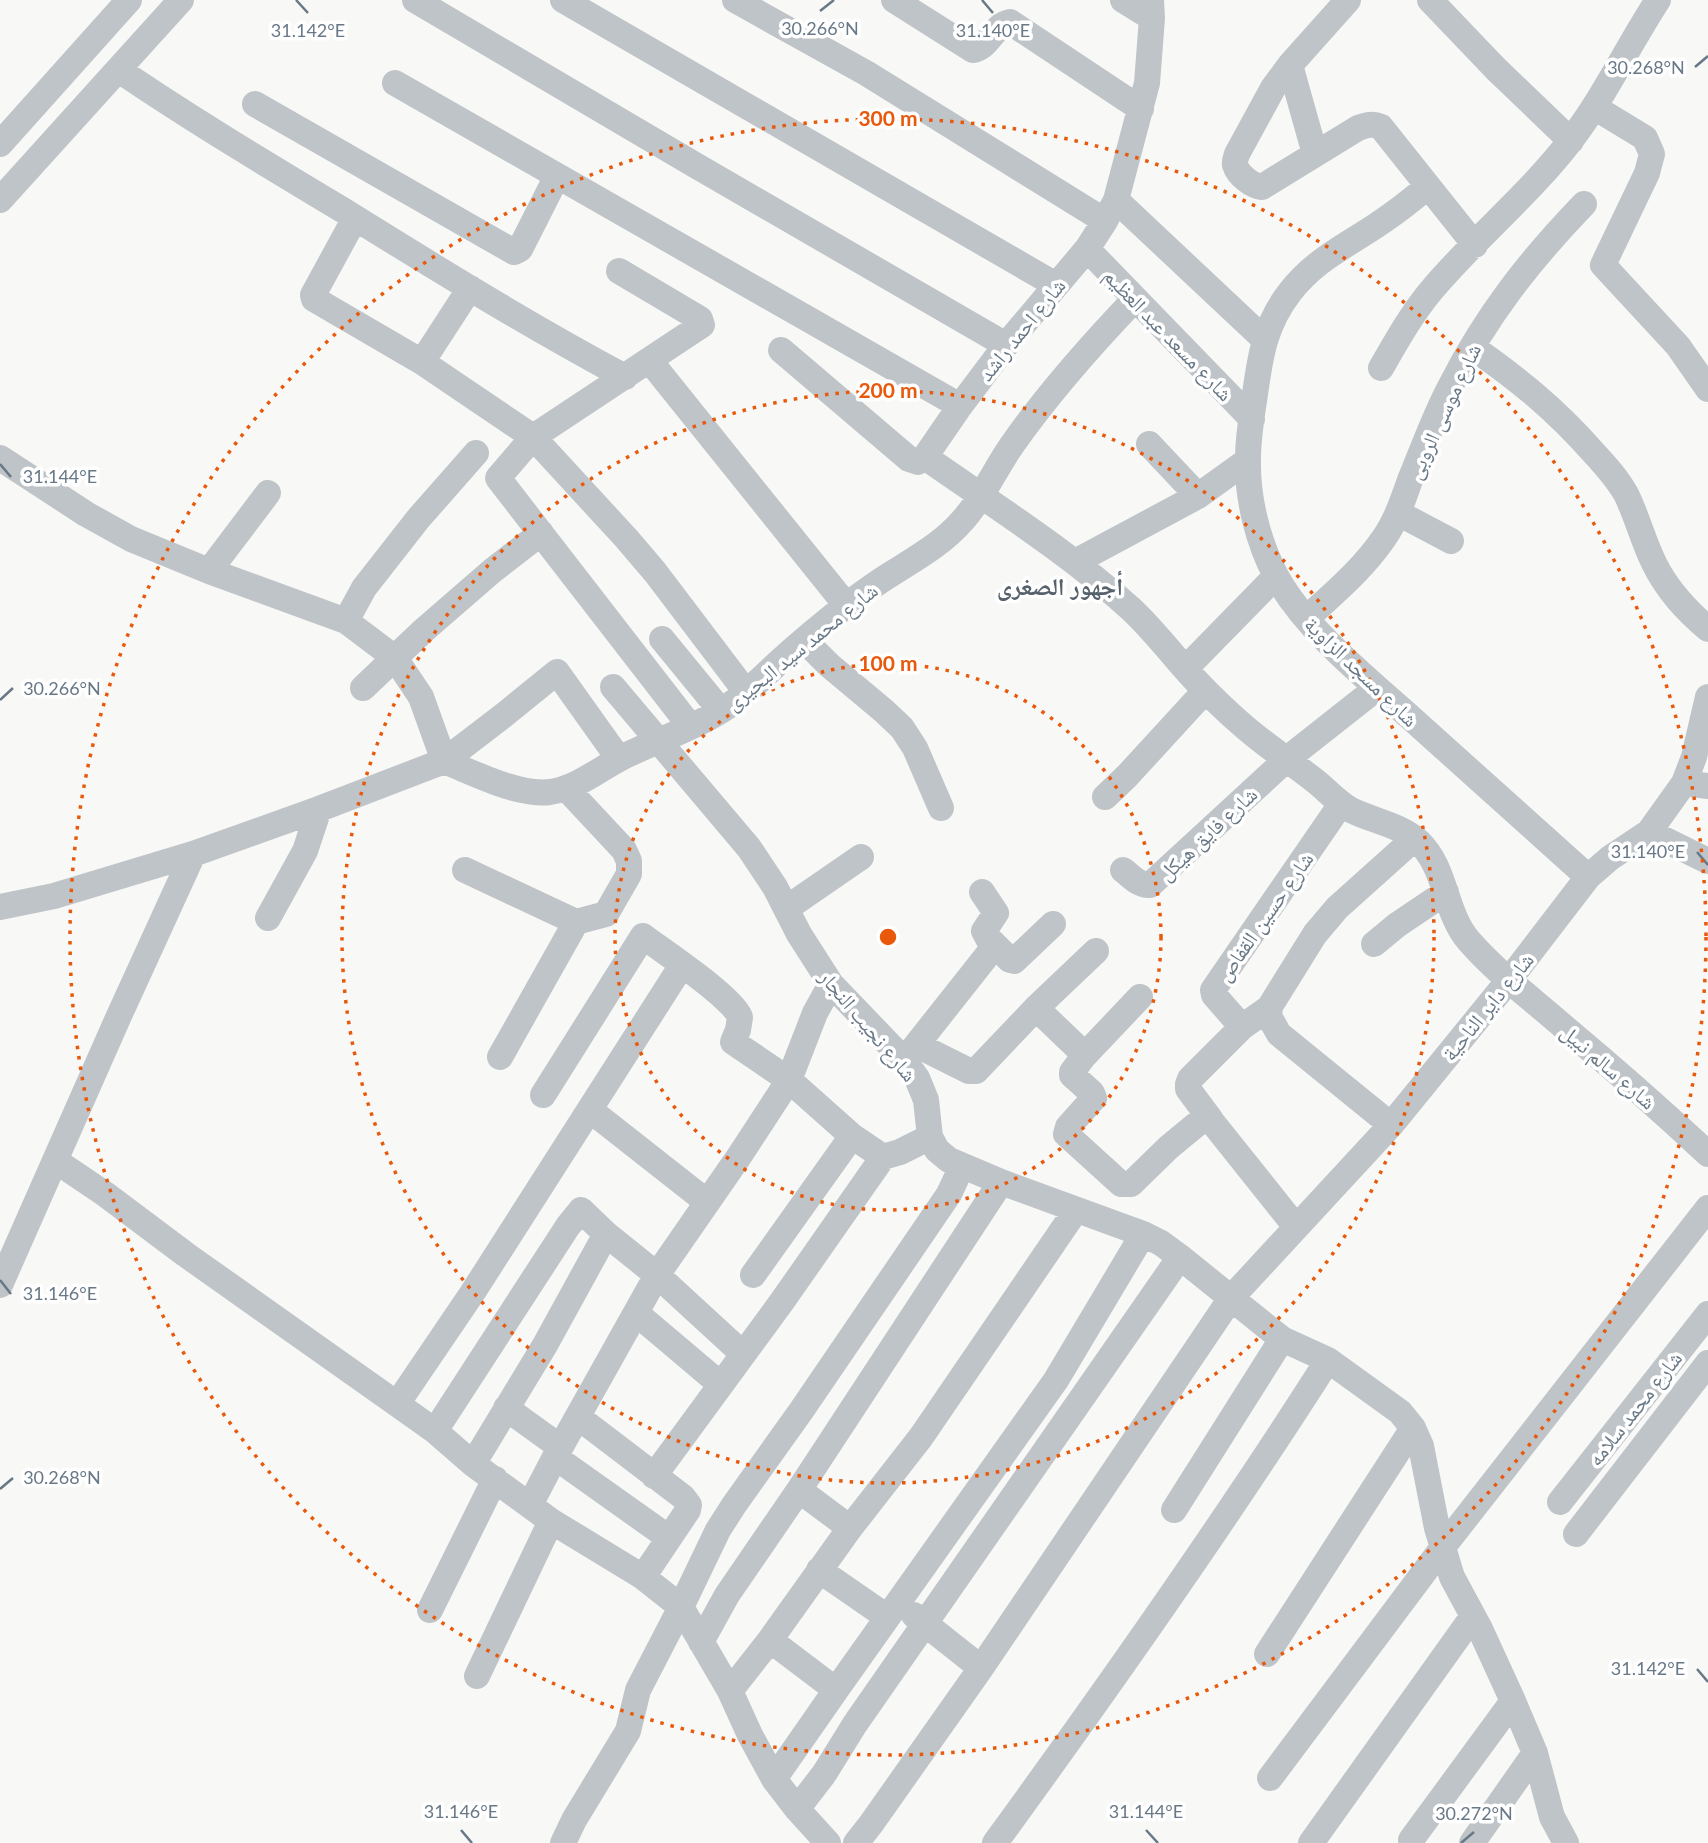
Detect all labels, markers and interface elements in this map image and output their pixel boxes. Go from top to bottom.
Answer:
text: 30.266°N [781,17,859,39]
text: 31.142°E [271,19,345,41]
text: 31.140°E [956,19,1030,41]
text: 30.268°N [1607,56,1685,78]
text: 300 m [858,105,918,130]
street label: شارع مسعد عبد العظيم [1097,262,1239,408]
street label: شارع احمد راشد [972,273,1071,387]
street label: شارع موسى الروبى [1401,339,1487,483]
text: 200 m [858,377,918,402]
text: 31.144°E [23,465,97,487]
district label: أجهور الصغرى [997,570,1123,601]
street label: شارع محمد سيد البحيرى [720,577,883,716]
street label: شارع مسجد الزاوية [1299,611,1424,733]
text: 100 m [858,650,918,675]
text: 30.266°N [23,677,101,699]
street label: شارع فايق هيكل [1152,781,1263,886]
text: 31.140°E [1611,840,1685,862]
street label: شارع حسين القفاص [1210,847,1319,987]
centre of rings [876,925,900,949]
street label: شارع داير الناحية [1436,947,1540,1066]
street label: شارع نجيب النجار [813,963,923,1087]
street label: شارع سالم نبيل [1555,1018,1661,1116]
text: 31.146°E [23,1282,97,1304]
street label: شارع محمد سلامه [1581,1346,1688,1472]
text: 30.268°N [23,1466,101,1488]
text: 31.142°E [1611,1657,1685,1679]
text: 31.146°E [424,1800,498,1822]
text: 31.144°E [1109,1800,1183,1822]
text: 30.272°N [1435,1802,1513,1824]

